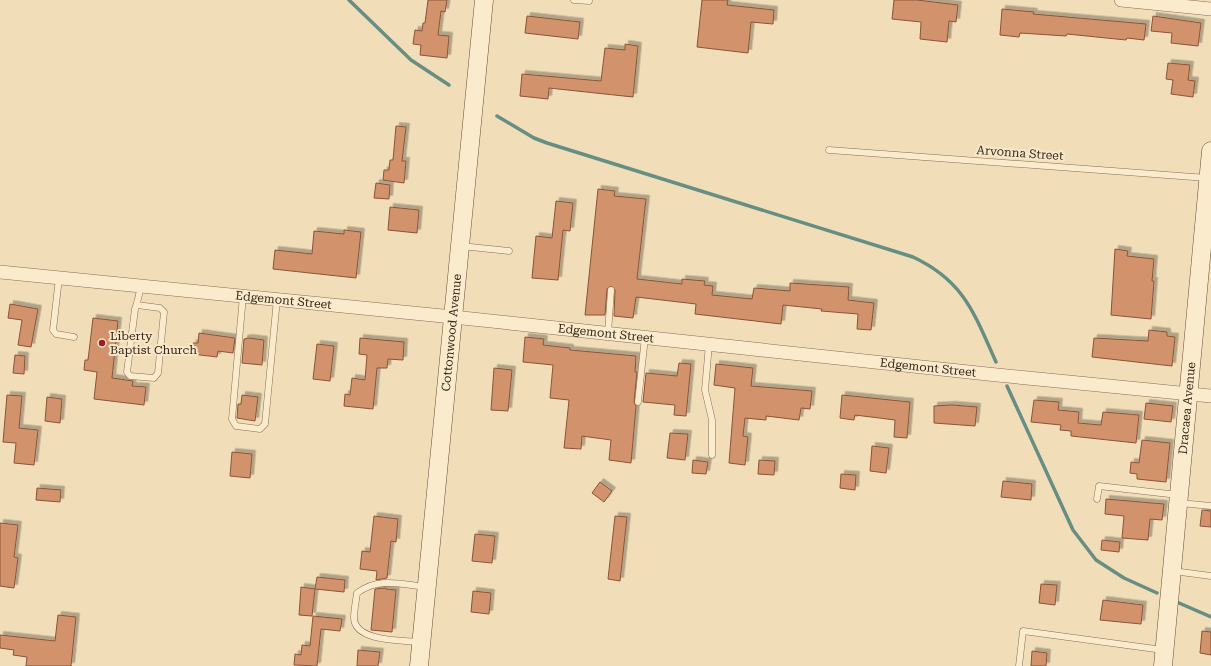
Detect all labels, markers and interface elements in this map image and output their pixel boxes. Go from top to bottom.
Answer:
street label: Arvonna Street [976,143,1064,163]
street label: Cottonwood Avenue [439,273,464,392]
street label: Edgemont Street [235,288,333,312]
street label: Edgemont Street [557,321,655,345]
place label: Liberty Baptist Church [110,329,197,357]
marker: Liberty Baptist Church [97,338,107,348]
street label: Edgemont Street [879,356,977,380]
street label: Dracaea Avenue [1176,361,1198,455]

